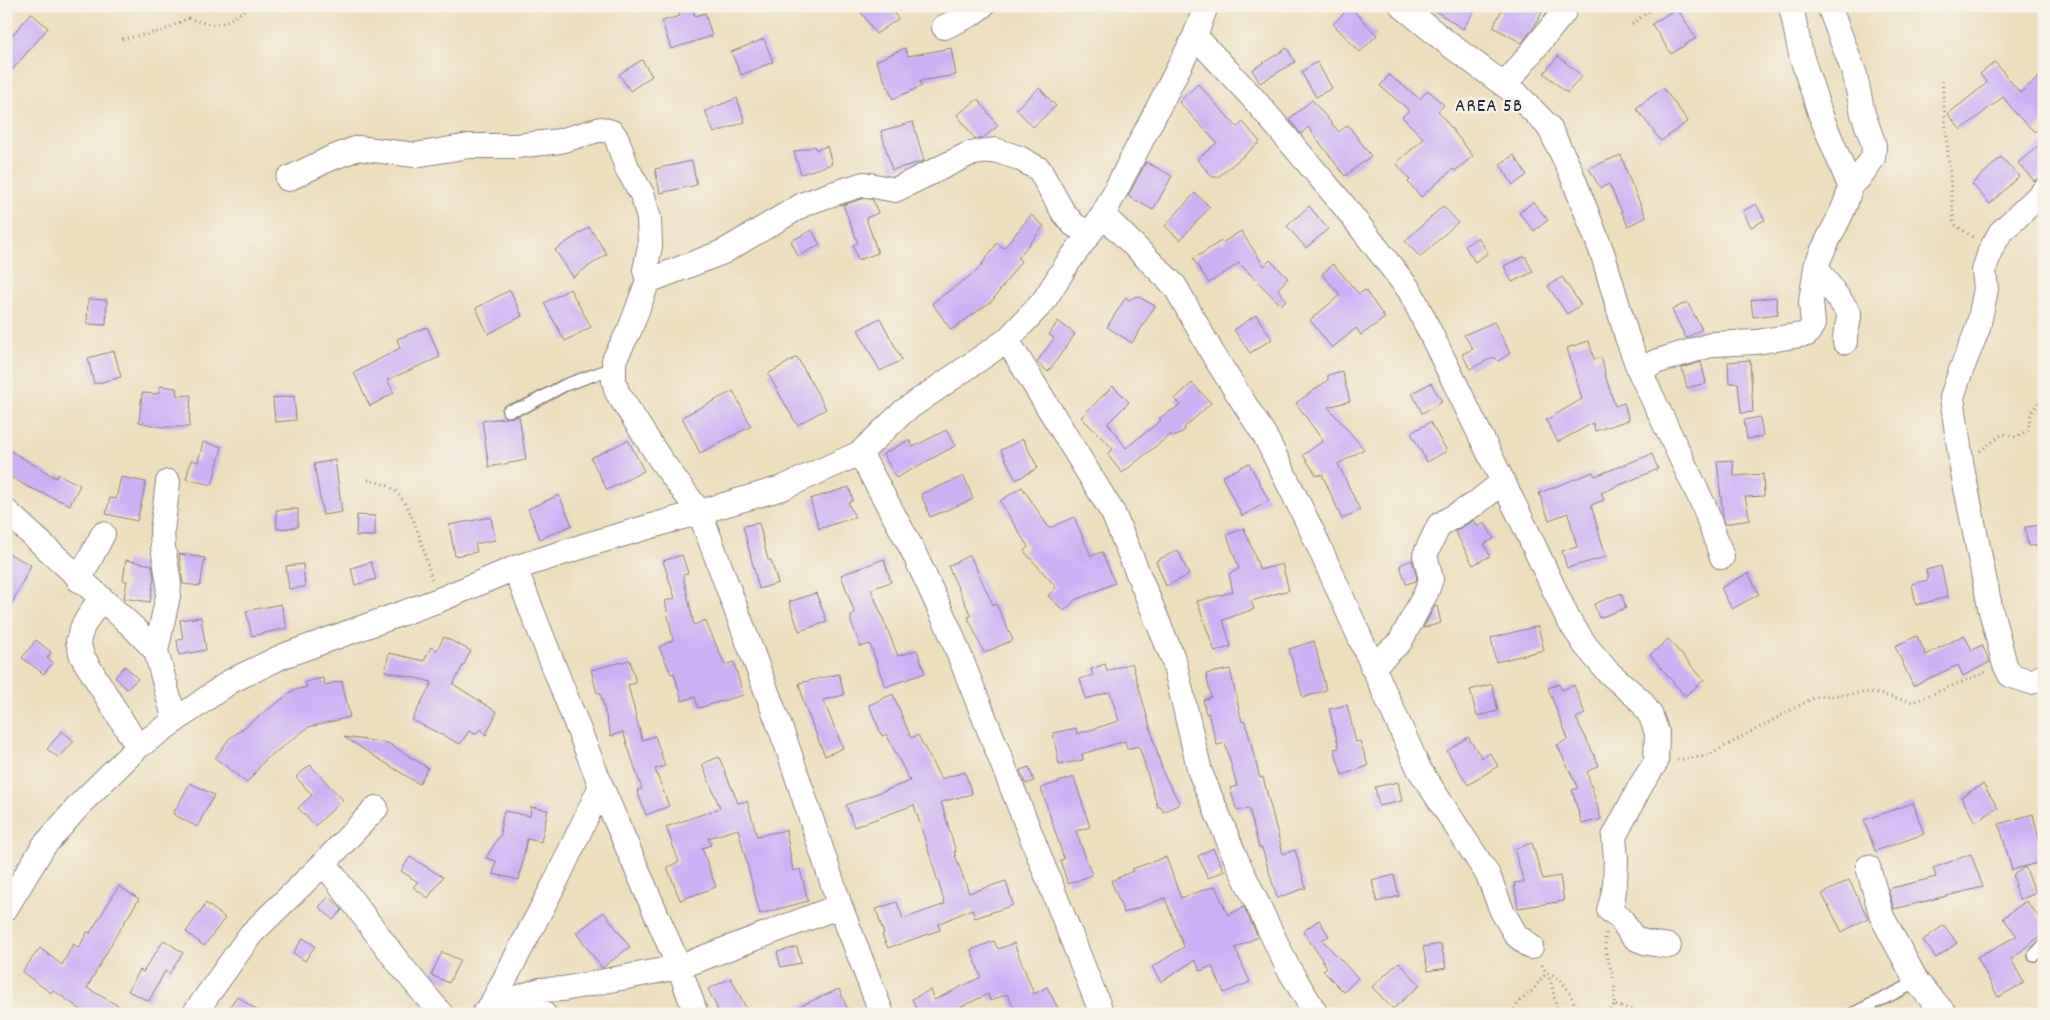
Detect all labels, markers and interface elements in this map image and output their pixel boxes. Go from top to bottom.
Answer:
district label: AREA 5B [1455,94,1523,121]

